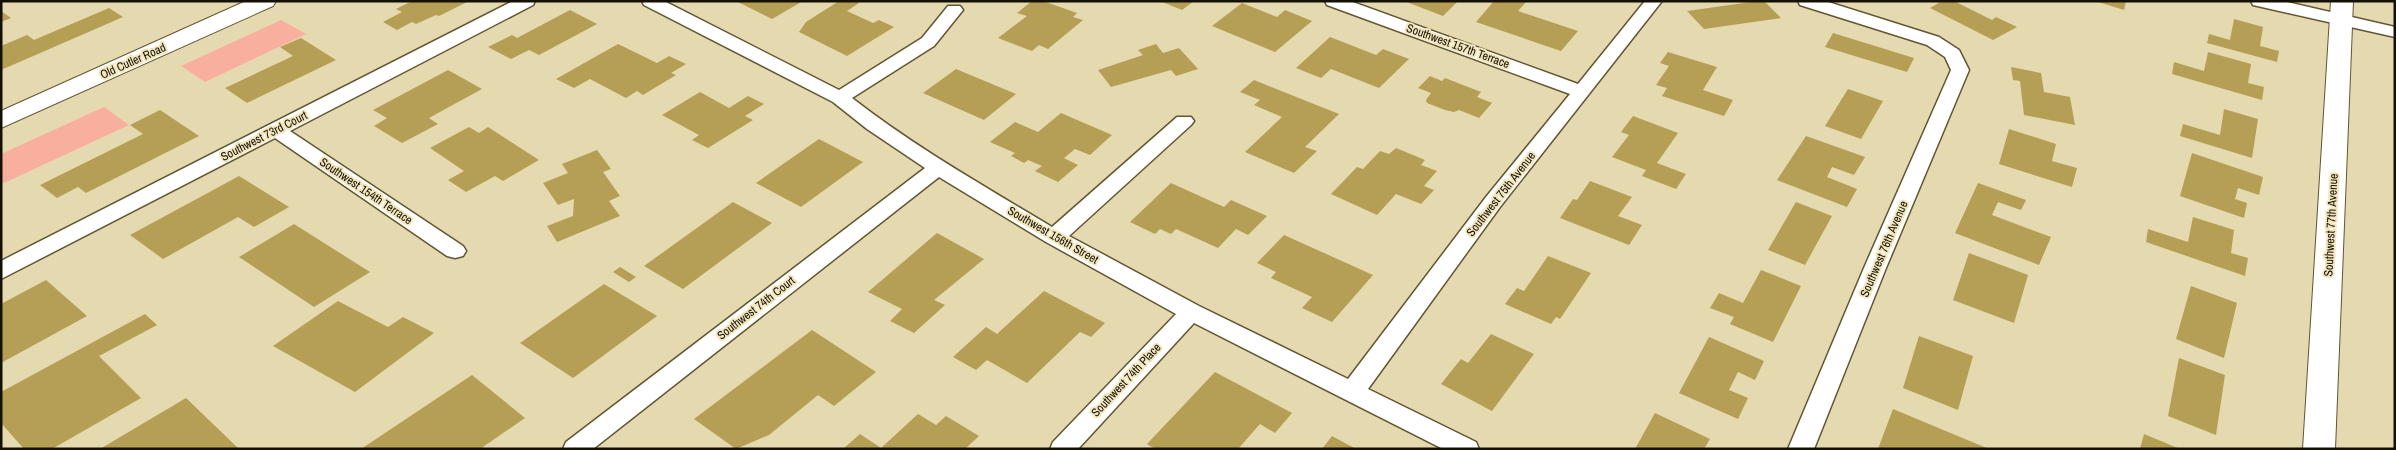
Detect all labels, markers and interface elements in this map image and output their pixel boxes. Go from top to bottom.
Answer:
street label: Southwest 157th Terrace [1404,20,1512,72]
street label: Old Cutler Road [98,39,168,83]
street label: Southwest 73rd Court [218,107,310,165]
street label: Southwest 75th Avenue [1463,148,1539,240]
street label: Southwest 154th Terrace [316,154,416,228]
street label: Southwest 77th Avenue [2320,173,2342,277]
street label: Southwest 76th Avenue [1856,198,1912,300]
street label: Southwest 156th Street [1005,202,1102,268]
street label: Southwest 74th Court [714,272,798,343]
street label: Southwest 74th Place [1088,340,1164,420]

